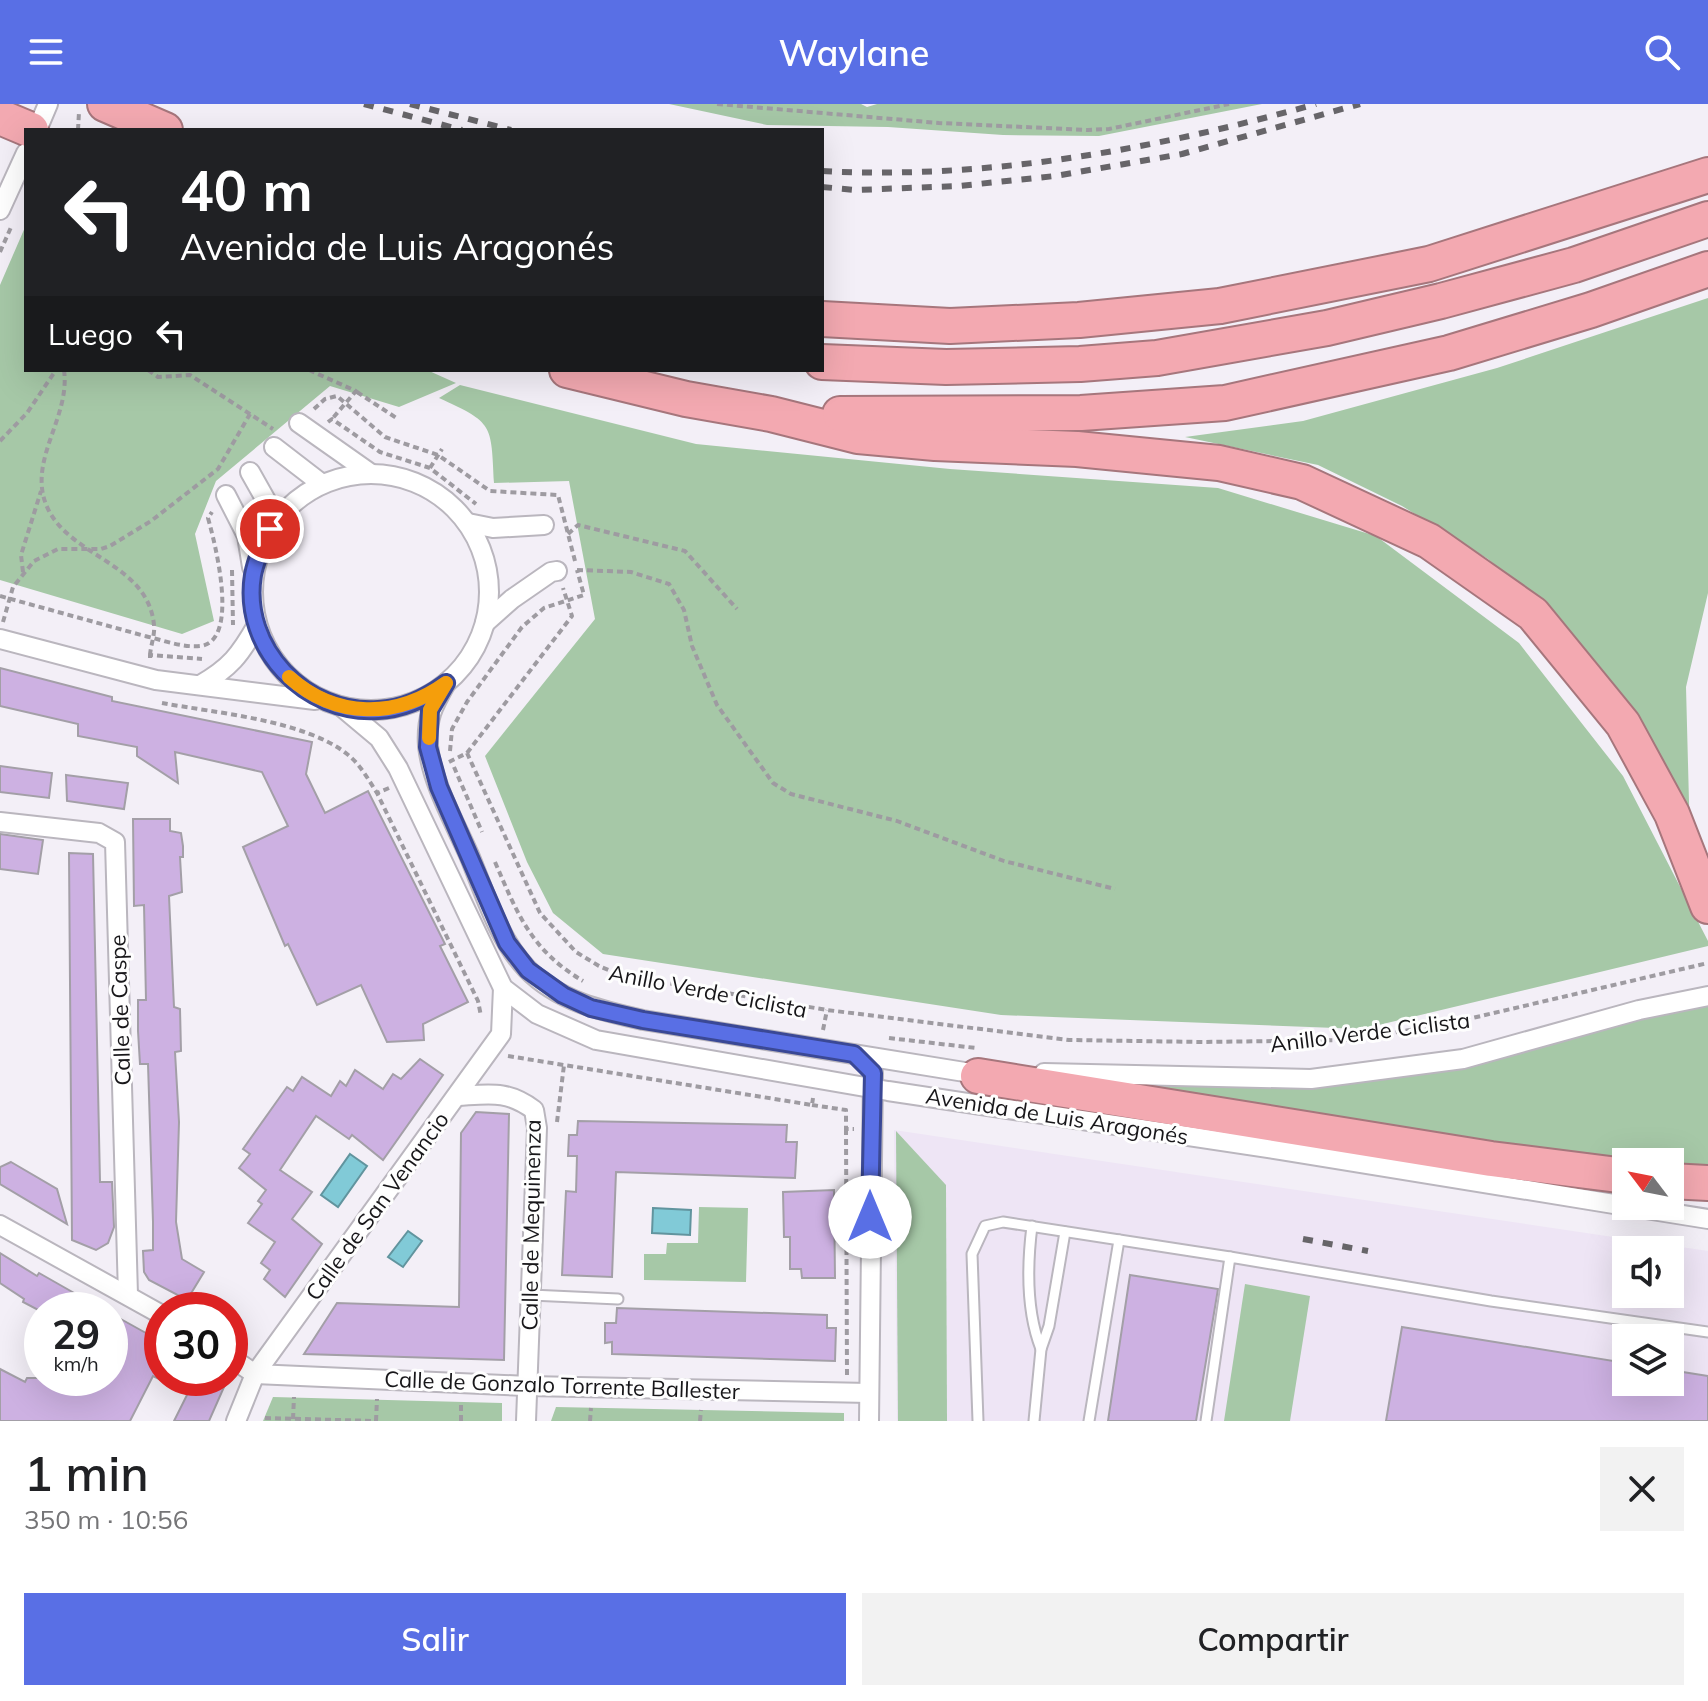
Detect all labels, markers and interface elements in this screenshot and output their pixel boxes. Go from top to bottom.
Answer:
icon: menu [24,30,68,74]
text: Waylane [778,30,930,75]
icon: search [1640,30,1684,74]
text: 40 m [180,155,313,225]
icon: left [48,160,152,264]
text: Avenida de Luis Aragonés [180,224,614,269]
icon: left [149,312,193,356]
text: Luego [48,315,133,353]
pin [236,495,304,563]
icon: arrive [248,507,292,551]
street label: Calle de Caspe [103,934,137,1086]
street label: Anillo Verde Ciclista [607,958,809,1024]
street label: Anillo Verde Ciclista [1268,1006,1472,1058]
street label: Avenida de Luis Aragonés [924,1081,1190,1151]
street label: Calle de San Venancio [299,1106,455,1306]
street label: Calle de Mequinenza [515,1119,547,1331]
north arrow [1612,1148,1684,1220]
map controls [1612,1148,1684,1396]
position arrow [828,1175,912,1259]
button: sound [1612,1236,1684,1308]
speed limit sign: 30 [144,1292,248,1396]
text: 29 [52,1309,100,1359]
button: layers [1612,1324,1684,1396]
text: km/h [53,1351,99,1376]
street label: Calle de Gonzalo Torrente Ballester [384,1365,740,1405]
text: 1 min [24,1443,149,1503]
button: close [1600,1447,1684,1531]
text: 350 m · 10:56 [24,1503,188,1536]
button: Salir [24,1593,846,1685]
button: Compartir [862,1593,1684,1685]

